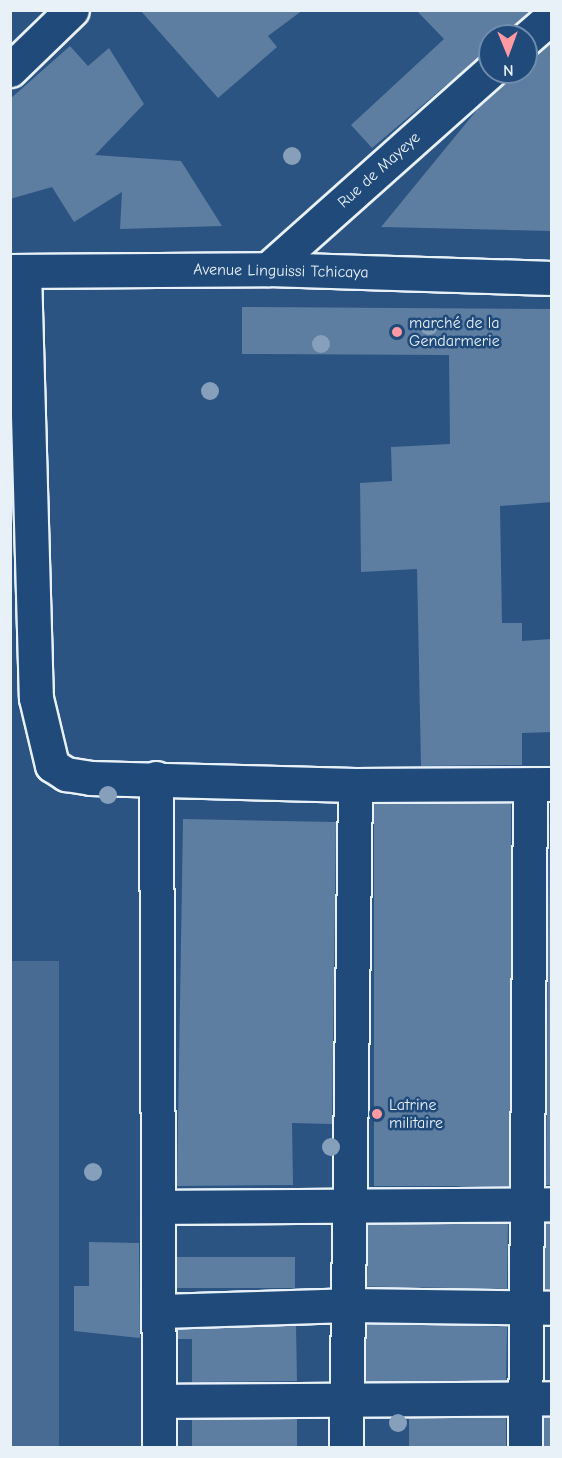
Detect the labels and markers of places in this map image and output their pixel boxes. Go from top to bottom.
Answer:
place label: marché de la Gendarmerie [409,313,500,351]
marker: marché de la Gendarmerie [390,325,404,339]
place label: Latrine militaire [389,1095,443,1133]
marker: Latrine militaire [370,1107,384,1121]

